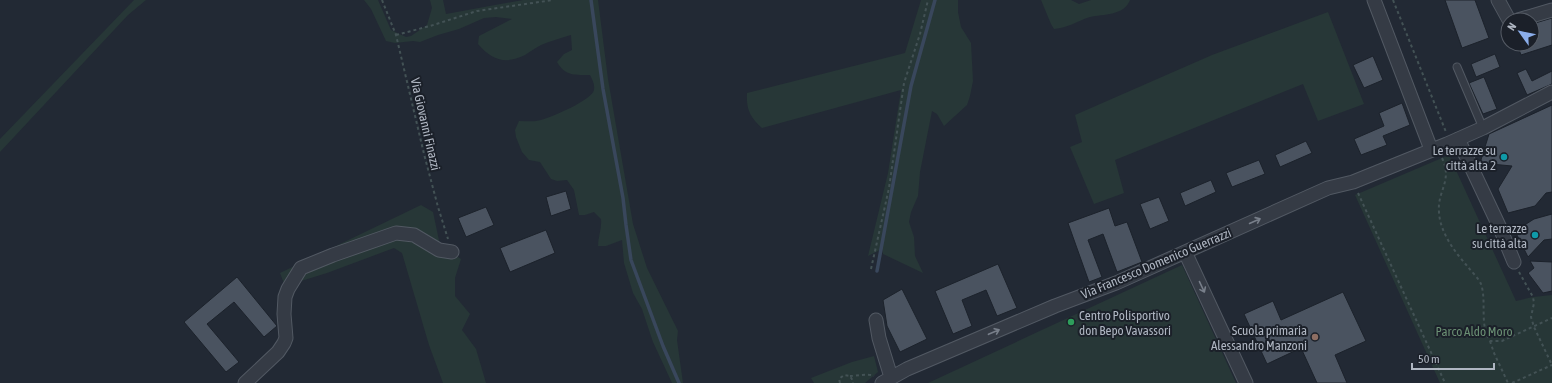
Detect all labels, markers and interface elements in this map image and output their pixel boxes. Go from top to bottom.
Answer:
north arrow [1500,12,1540,52]
text: N [1505,21,1518,33]
street label: Via Giovanni Finazzi [408,76,443,172]
place label: Le terrazze su città alta 2 [1433,143,1496,173]
marker: Le terrazze su città alta 2 [1499,152,1509,162]
one-way arrow [1249,217,1261,224]
place label: Le terrazze su città alta [1472,221,1527,251]
street label: Via Francesco Domenico Guerrazzi [1079,225,1234,302]
marker: Le terrazze su città alta [1530,230,1540,240]
one-way arrow [1199,281,1206,293]
place label: Centro Polisportivo don Bepo Vavassori [1079,308,1171,338]
marker: Centro Polisportivo don Bepo Vavassori [1066,317,1076,327]
place label: Scuola primaria Alessandro Manzoni [1211,323,1307,353]
park label: Parco Aldo Moro [1435,324,1513,339]
one-way arrow [988,328,1000,336]
marker: Scuola primaria Alessandro Manzoni [1310,332,1320,342]
scale bar [1412,345,1494,371]
text: 50 m [1418,352,1440,366]

